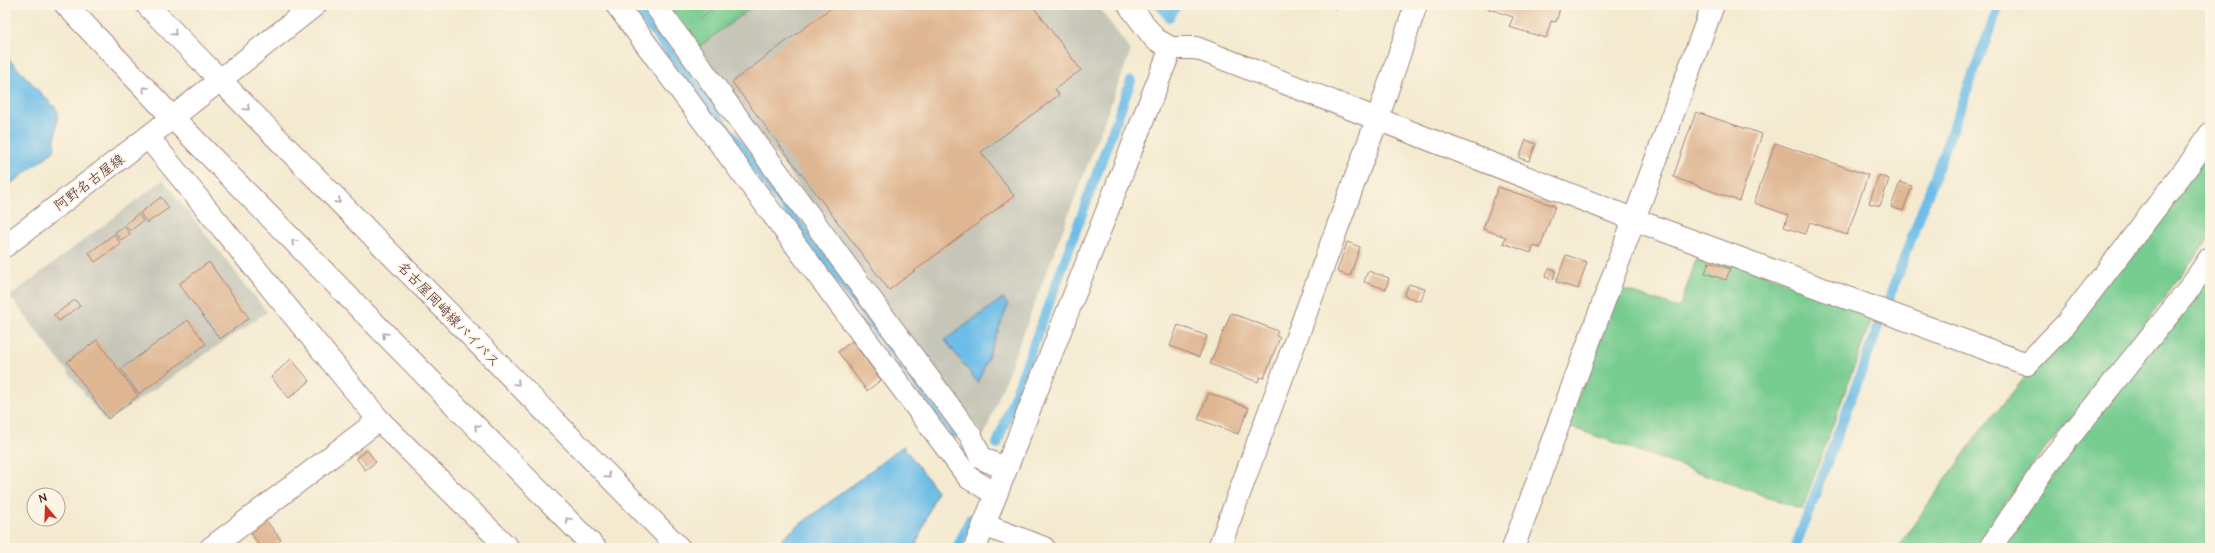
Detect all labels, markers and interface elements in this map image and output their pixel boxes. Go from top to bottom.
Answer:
one-way arrow [169,28,177,36]
one-way arrow [143,86,150,94]
one-way arrow [242,103,250,111]
street label: 阿野名古屋線 [50,150,129,216]
one-way arrow [333,196,341,204]
one-way arrow [292,239,299,247]
street label: 名古屋岡崎線バイパス [393,257,504,372]
one-way arrow [383,332,390,340]
one-way arrow [513,378,520,386]
one-way arrow [474,424,481,432]
one-way arrow [604,471,611,479]
north arrow [26,487,66,527]
text: N [37,490,49,506]
one-way arrow [565,517,573,525]

